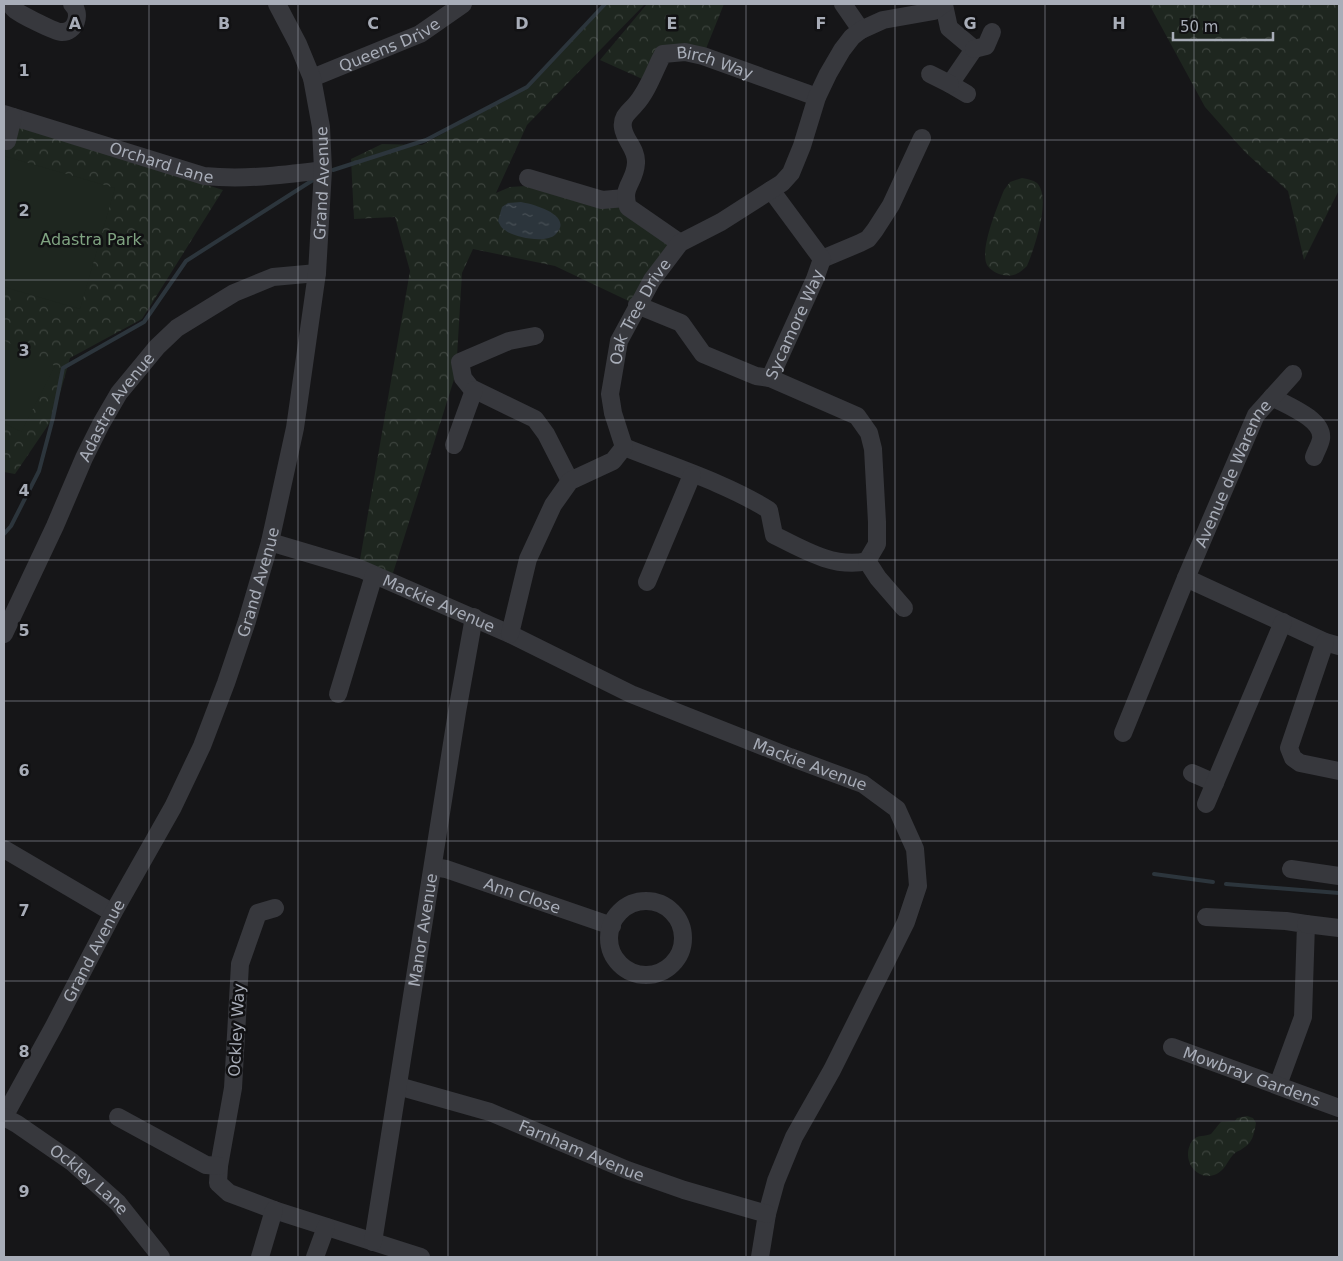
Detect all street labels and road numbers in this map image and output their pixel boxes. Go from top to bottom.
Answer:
street label: Queens Drive [336,14,444,76]
street label: Birch Way [676,43,756,83]
street label: Grand Avenue [310,126,333,241]
street label: Orchard Lane [107,138,214,187]
street label: Oak Tree Drive [606,255,675,366]
street label: Sycamore Way [762,267,828,383]
street label: Adastra Avenue [75,349,158,465]
street label: Avenue de Warenne [1191,396,1275,550]
street label: Grand Avenue [233,525,283,640]
street label: Mackie Avenue [380,571,498,636]
street label: Mackie Avenue [750,734,870,795]
street label: Manor Avenue [405,872,441,988]
street label: Ann Close [481,874,563,918]
street label: Grand Avenue [59,896,129,1005]
street label: Ockley Way [225,983,248,1077]
street label: Mowbray Gardens [1180,1043,1323,1110]
street label: Farnham Avenue [516,1116,647,1185]
street label: Ockley Lane [46,1141,132,1219]

